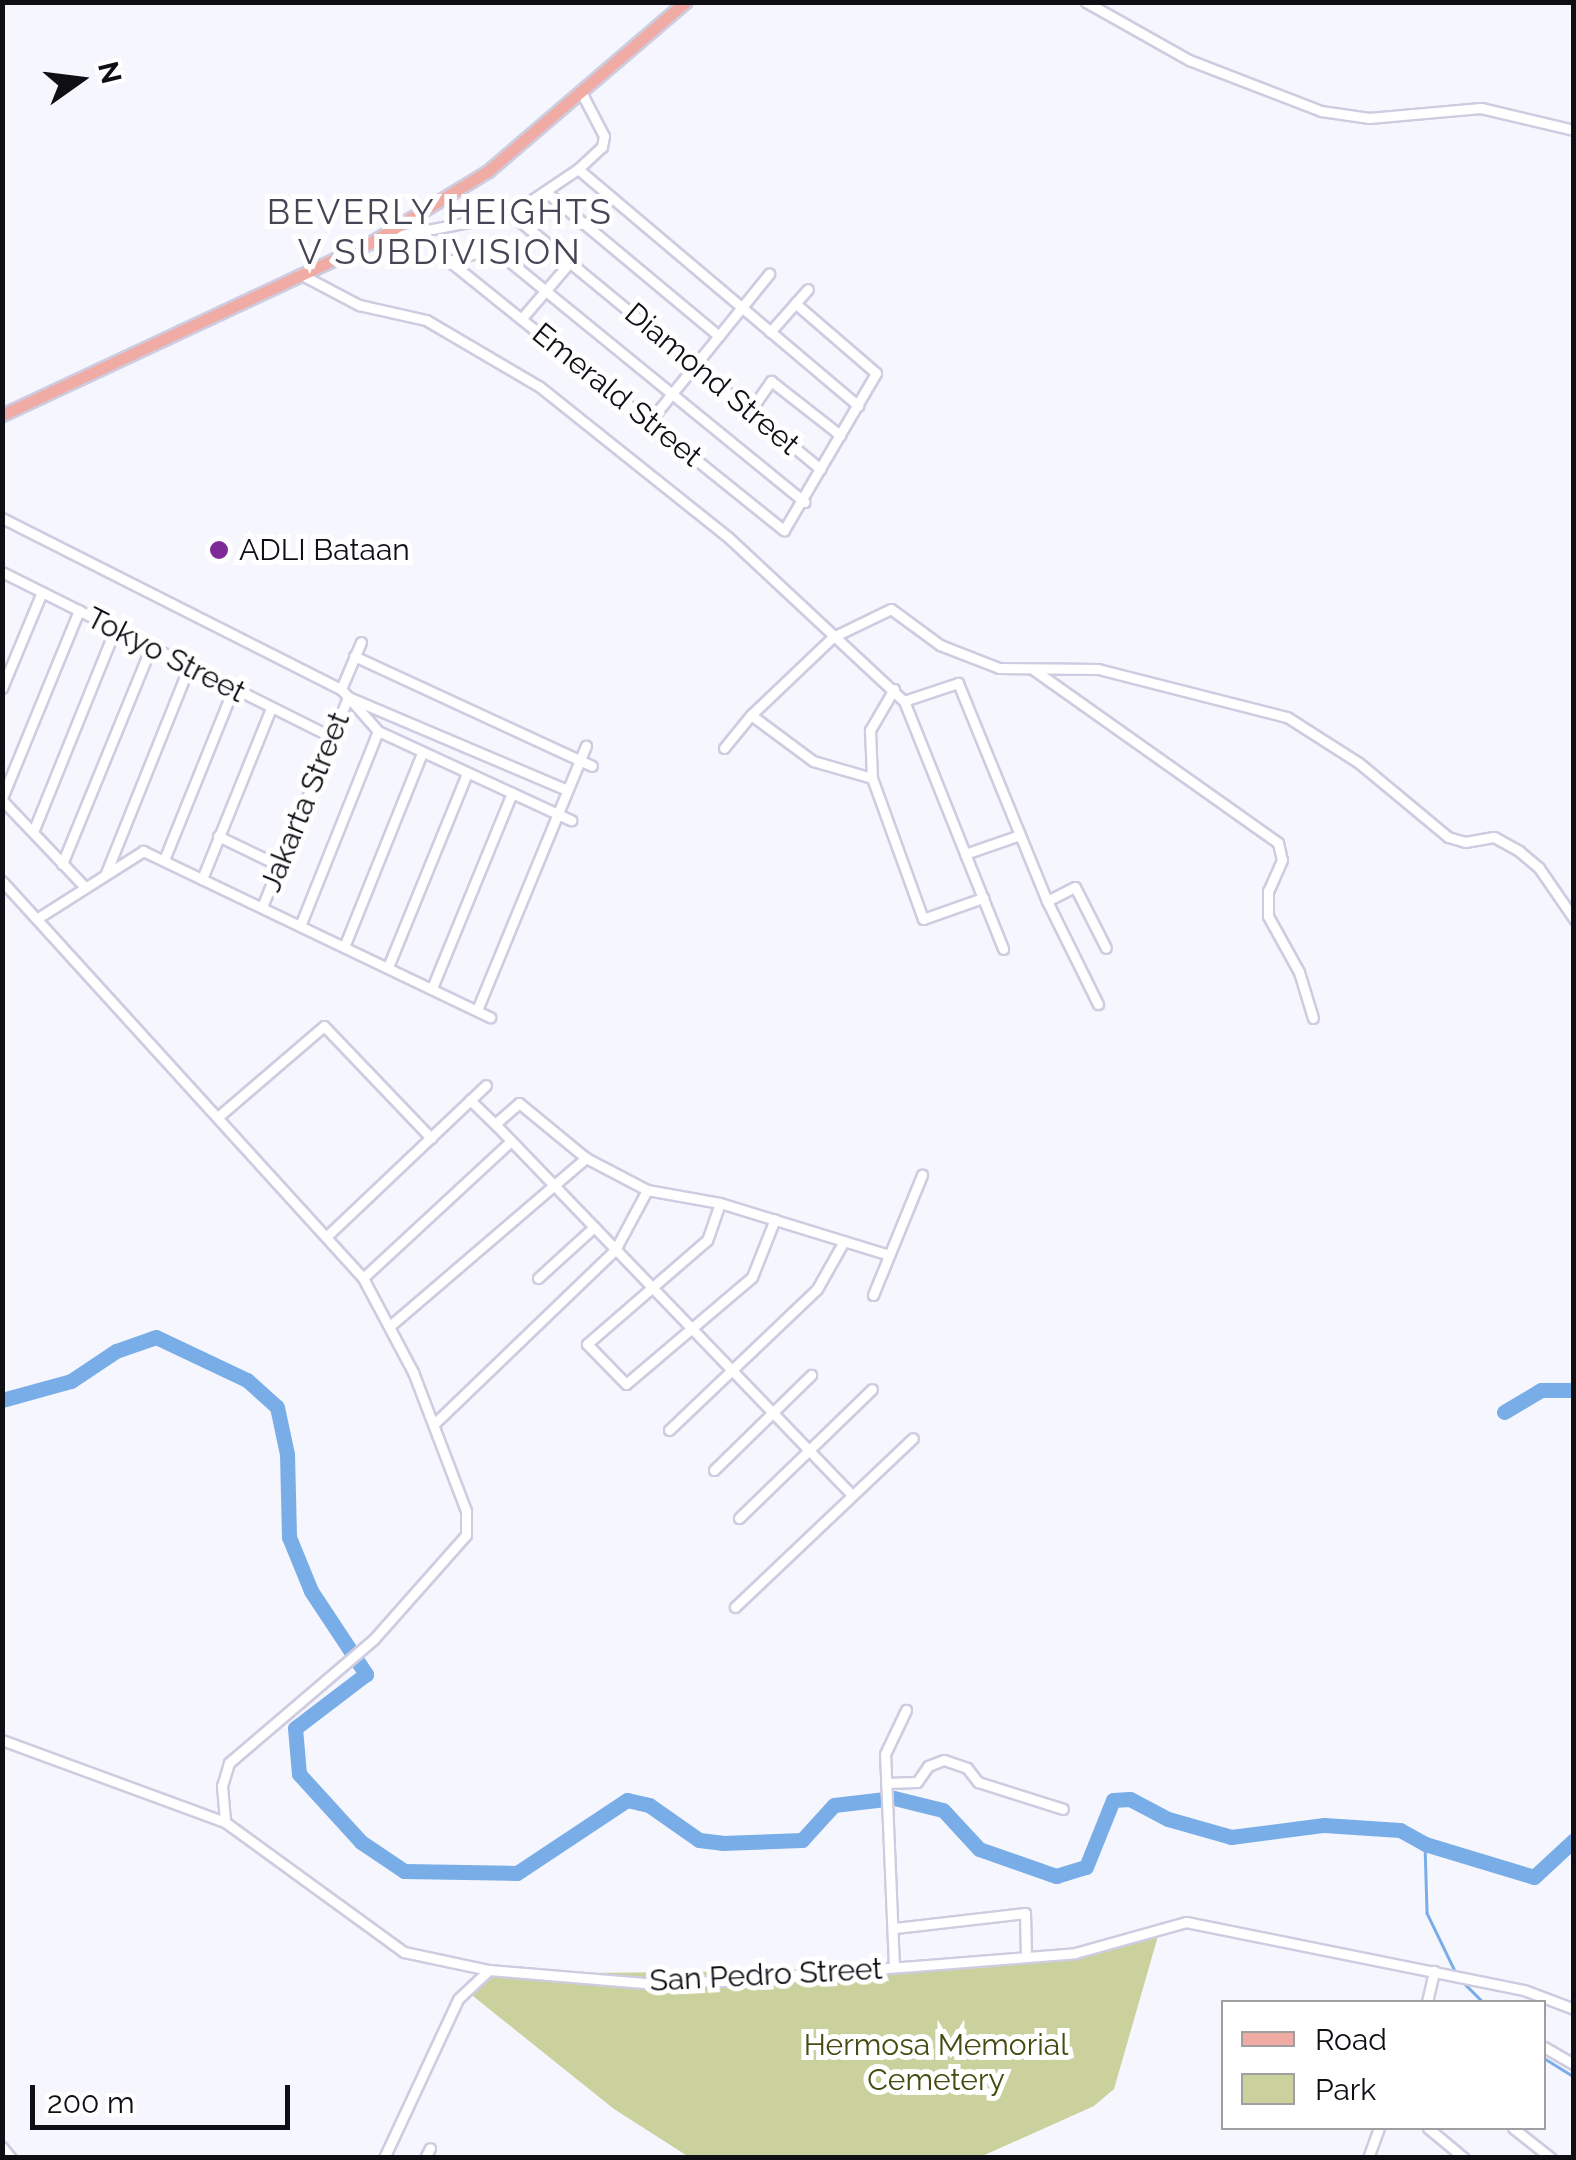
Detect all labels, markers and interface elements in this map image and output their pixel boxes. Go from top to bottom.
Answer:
north arrow [30,30,130,130]
text: N [91,58,128,87]
district label: BEVERLY HEIGHTS V SUBDIVISION [266,191,614,273]
street label: Diamond Street [617,296,807,462]
street label: Emerald Street [525,316,709,474]
place label: ADLI Bataan [239,532,410,568]
marker: ADLI Bataan [208,539,230,561]
street label: Tokyo Street [81,600,251,710]
street label: Jakarta Street [253,707,357,897]
street label: San Pedro Street [649,1951,883,1999]
legend [1221,2000,1546,2130]
text: Road [1315,2022,1387,2057]
park label: Hermosa Memorial Cemetery [804,2027,1068,2098]
scale bar [35,2065,295,2127]
text: Park [1315,2072,1376,2107]
text: 200 m [47,2085,135,2120]

